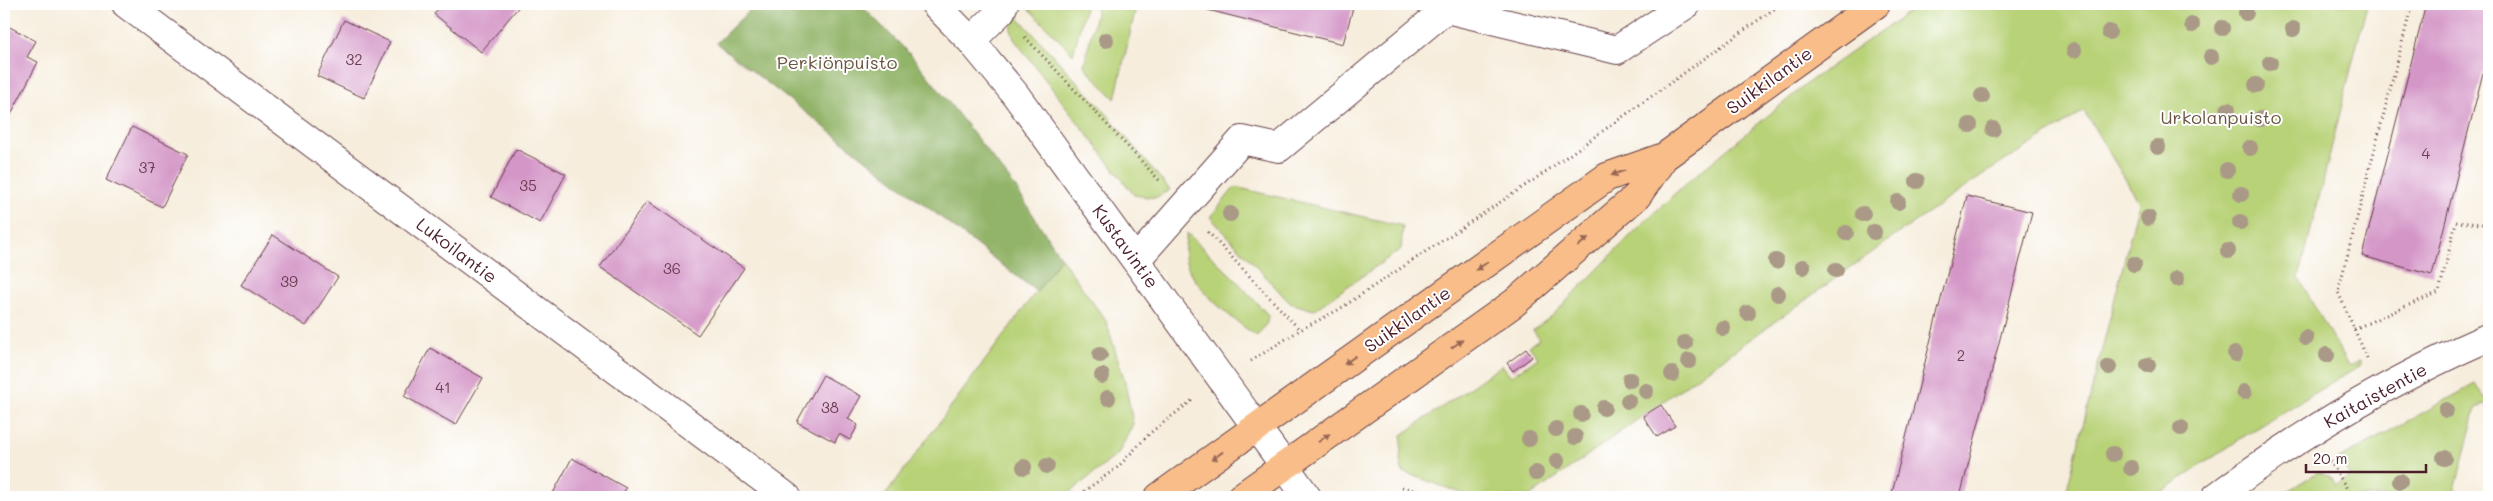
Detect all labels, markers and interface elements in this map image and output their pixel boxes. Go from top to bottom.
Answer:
street label: Suikkilantie [1721,41,1817,119]
house number: 32 [345,49,363,69]
park label: Perkiönpuisto [777,50,898,74]
park label: Urkolanpuisto [2161,105,2282,129]
house number: 4 [2422,143,2431,163]
house number: 37 [138,157,156,177]
one-way arrow [1610,170,1625,177]
house number: 35 [519,175,537,195]
street label: Kustavintie [1087,199,1165,293]
street label: Lukoilantie [412,212,502,288]
one-way arrow [1577,237,1590,248]
house number: 36 [663,258,681,278]
one-way arrow [1476,261,1489,271]
house number: 39 [280,271,298,291]
street label: Suikkilantie [1359,280,1455,358]
one-way arrow [1450,339,1464,349]
house number: 2 [1957,345,1965,365]
one-way arrow [1343,355,1357,365]
street label: Kaitaistentie [2319,357,2431,433]
house number: 41 [435,377,451,397]
house number: 38 [821,397,839,417]
one-way arrow [1317,433,1331,443]
scale bar [2306,441,2426,473]
text: 20 m [2313,448,2347,468]
one-way arrow [1211,450,1224,461]

